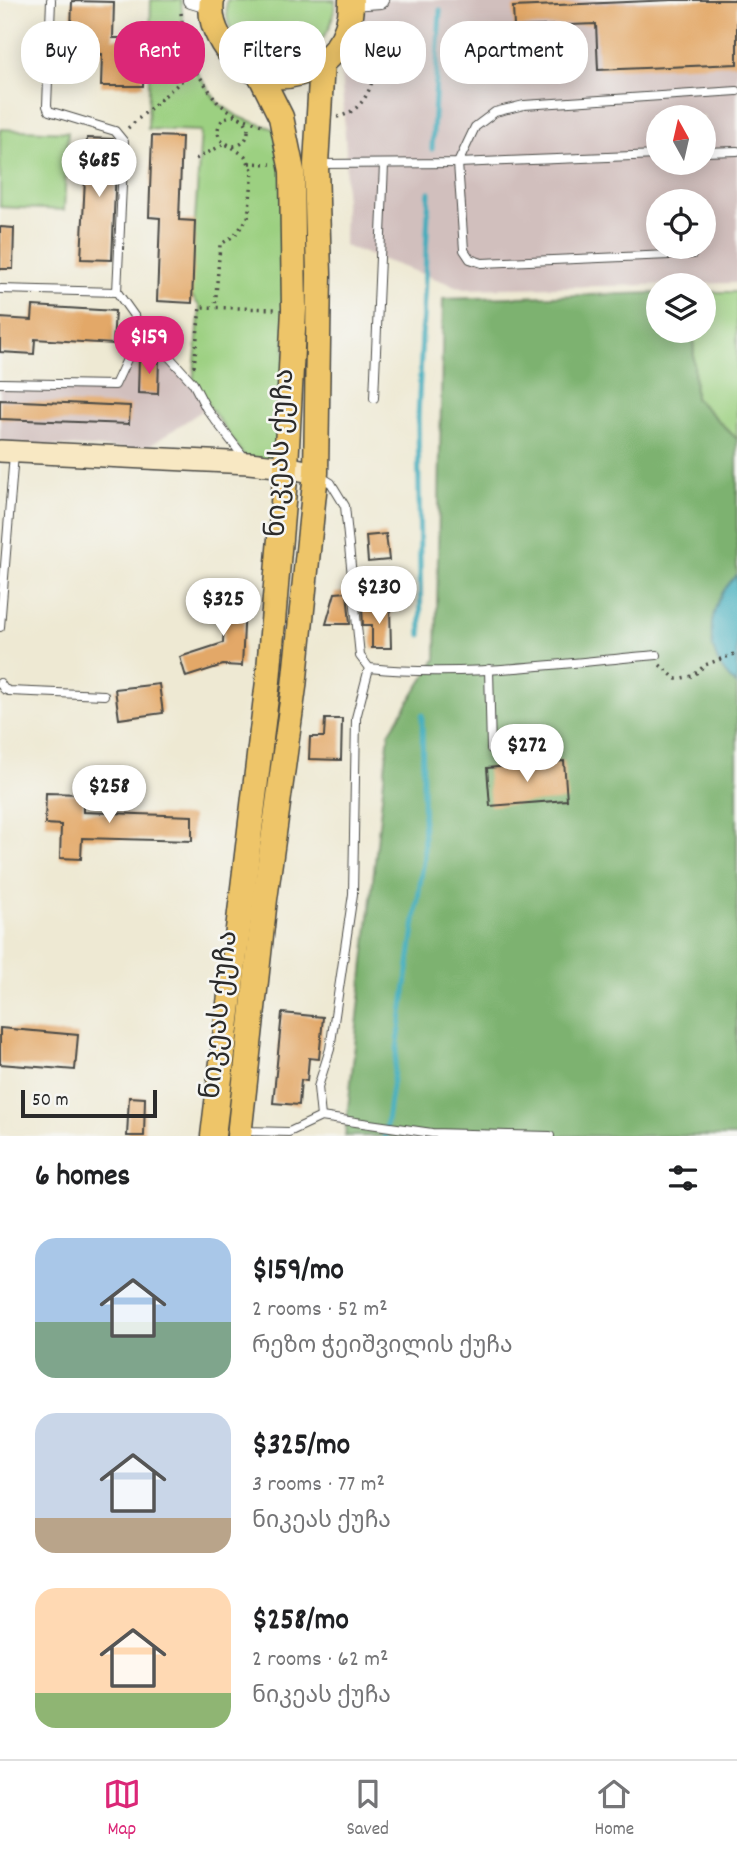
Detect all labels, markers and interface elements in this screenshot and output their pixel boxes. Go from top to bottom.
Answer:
chip: Buy [21,21,100,84]
chip: Rent [114,21,205,84]
chip: Filters [219,21,326,84]
chip: New [340,21,426,84]
chip: Apartment [440,21,588,84]
north arrow [646,105,716,175]
map controls [646,105,716,343]
pin: $685 [58,140,140,199]
text: $685 [78,145,120,178]
button: locate [646,189,716,259]
button: layers [646,273,716,343]
pin: $159 [108,316,190,376]
text: $159 [130,322,168,355]
street label: ნიკეას ქუჩა [259,367,307,539]
pin: $230 [338,566,420,626]
text: $230 [357,572,401,605]
pin: $325 [182,578,264,638]
text: $325 [202,584,244,617]
pin: $272 [486,724,568,784]
text: $272 [507,730,547,763]
pin: $258 [68,766,150,825]
text: $258 [88,771,130,804]
street label: ნიკეას ქუჩა [193,929,251,1101]
scale bar [21,1087,158,1119]
text: 50 m [32,1088,69,1115]
text: 6 homes [35,1157,130,1200]
icon: filters [664,1159,702,1197]
text: $159/mo [252,1251,344,1294]
icon: home [91,1266,175,1350]
text: 2 rooms · 52 m² [252,1294,388,1327]
text: რეზო ჭეიშვილის ქუჩა [252,1331,513,1364]
text: $325/mo [252,1426,350,1469]
icon: home [91,1441,175,1525]
text: 3 rooms · 77 m² [252,1469,385,1502]
text: ნიკეას ქუჩა [252,1506,391,1539]
text: $258/mo [252,1601,349,1644]
icon: home [91,1616,175,1700]
text: 2 rooms · 62 m² [252,1644,388,1677]
text: ნიკეას ქუჩა [252,1681,391,1714]
tab: Map [103,1775,141,1844]
tab: Saved [346,1775,389,1844]
tab: Home [595,1775,634,1844]

